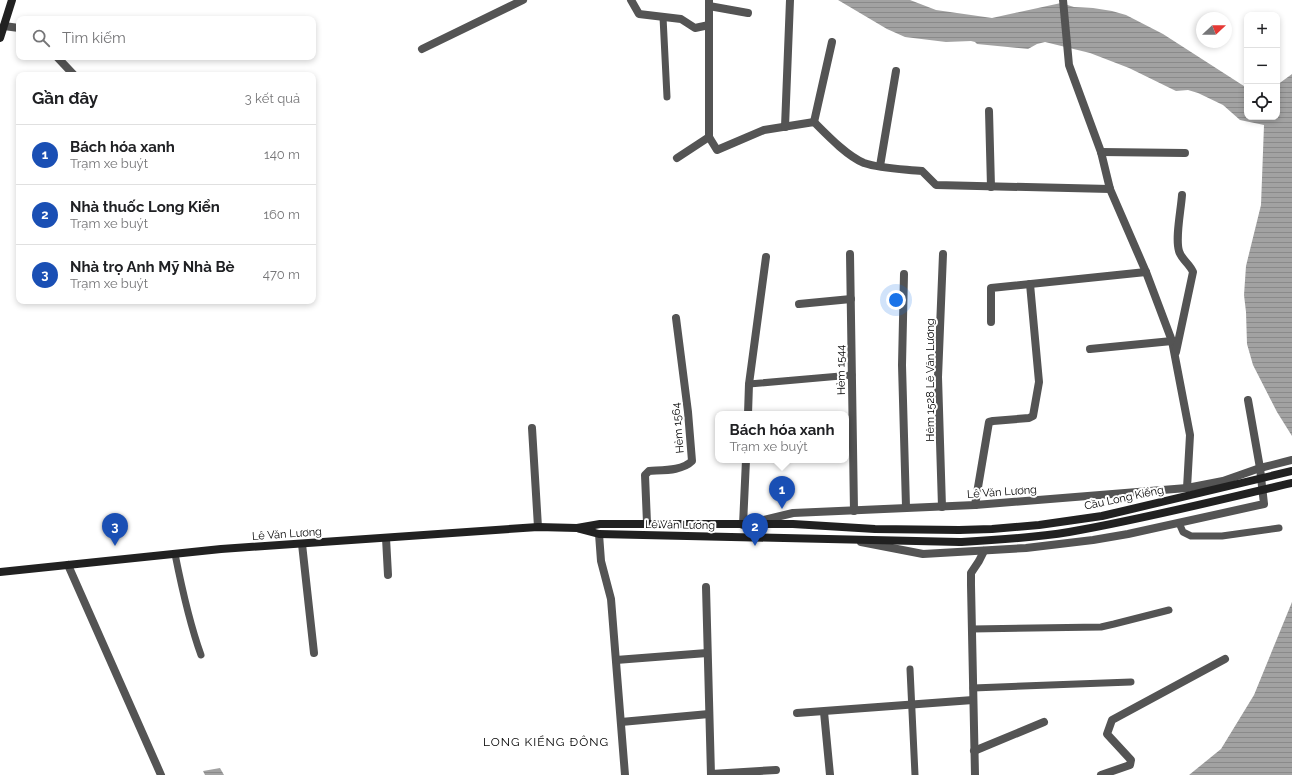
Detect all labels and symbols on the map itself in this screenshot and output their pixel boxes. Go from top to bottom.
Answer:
north arrow [1196,12,1232,48]
your location [886,290,906,310]
street label: Hẻm 1528 Lê Văn Lương [924,318,937,442]
street label: Hẻm 1544 [834,345,848,395]
street label: Hẻm 1564 [669,402,687,454]
pin: 1 [769,476,795,509]
street label: Lê Văn Lương [967,483,1037,501]
street label: Cầu Long Kiểng [1083,483,1165,513]
pin: 3 [102,513,128,546]
pin: 2 [742,513,768,546]
street label: Lê Văn Lương [645,518,715,532]
street label: Lê Văn Lương [252,525,322,543]
district label: LONG KIỂNG ĐÔNG [483,735,609,749]

